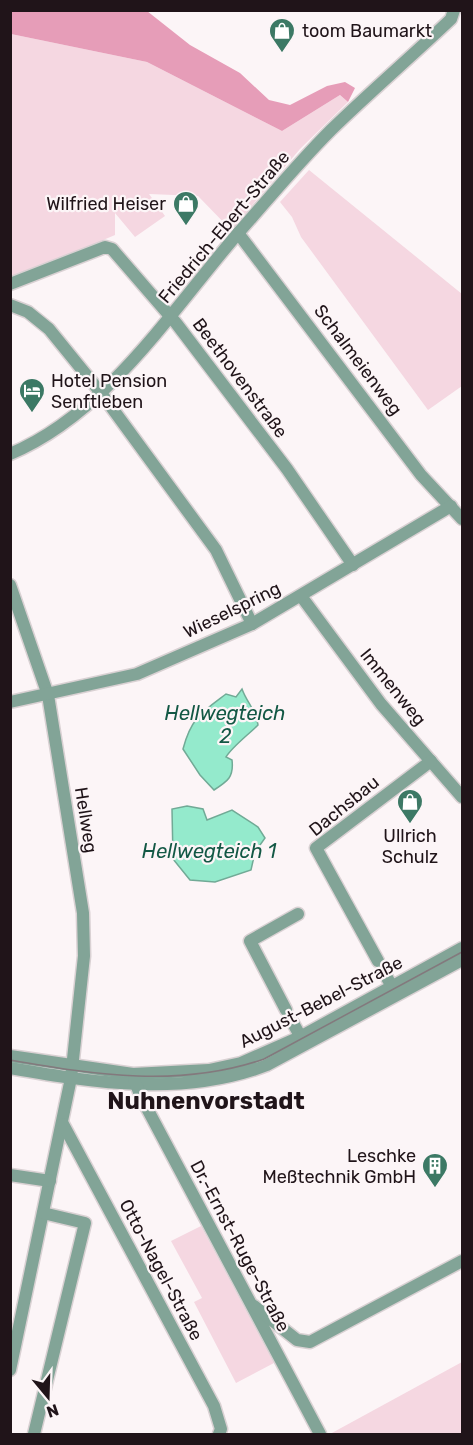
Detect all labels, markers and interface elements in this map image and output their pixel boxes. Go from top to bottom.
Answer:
shop icon: toom Baumarkt [267,16,297,54]
place label: toom Baumarkt [302,20,432,42]
street label: Friedrich-Ebert-Straße [154,146,294,308]
shop icon: Wilfried Heiser [171,189,201,227]
place label: Wilfried Heiser [46,193,166,215]
street label: Schalmeienweg [309,300,407,420]
street label: Beethovenstraße [188,314,292,442]
place label: Hotel Pension Senftleben [51,370,167,413]
hotel icon: Hotel Pension Senftleben [17,376,47,414]
street label: Wieselspring [180,577,284,643]
street label: Immenweg [355,644,431,730]
water label: Hellwegteich 2 [165,701,285,748]
street label: Dachsbau [304,771,384,841]
street label: Hellweg [70,785,102,855]
shop icon: Ullrich Schulz [395,787,425,825]
place label: Ullrich Schulz [382,825,438,868]
water label: Hellwegteich 1 [142,839,277,863]
street label: August-Bebel-Straße [236,951,406,1053]
district label: Nuhnenvorstadt [107,1087,305,1115]
place label: Leschke Meßtechnik GmbH [262,1145,416,1188]
building icon: Leschke Meßtechnik GmbH [420,1151,450,1189]
street label: Dr.-Ernst-Ruge-Straße [185,1156,295,1336]
street label: Otto-Nagel-Straße [114,1196,208,1344]
north arrow [18,1367,78,1427]
text: N [44,1400,61,1422]

